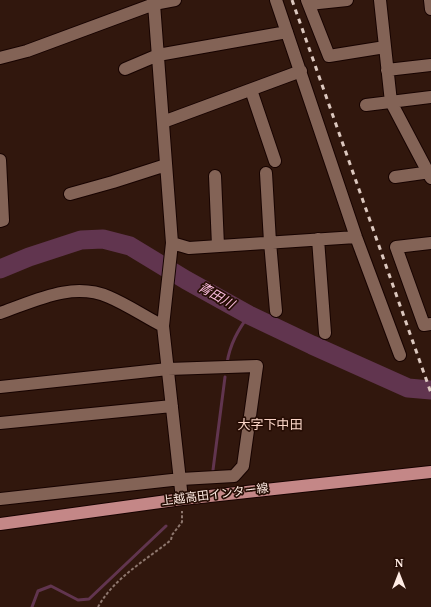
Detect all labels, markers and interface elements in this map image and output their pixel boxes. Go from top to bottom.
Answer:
water label: 青田川 [195,279,237,313]
district label: 大字下中田 [238,417,302,433]
street label: 上越高田インター線 [161,481,269,509]
north arrow [379,555,419,595]
text: N [395,555,403,570]

